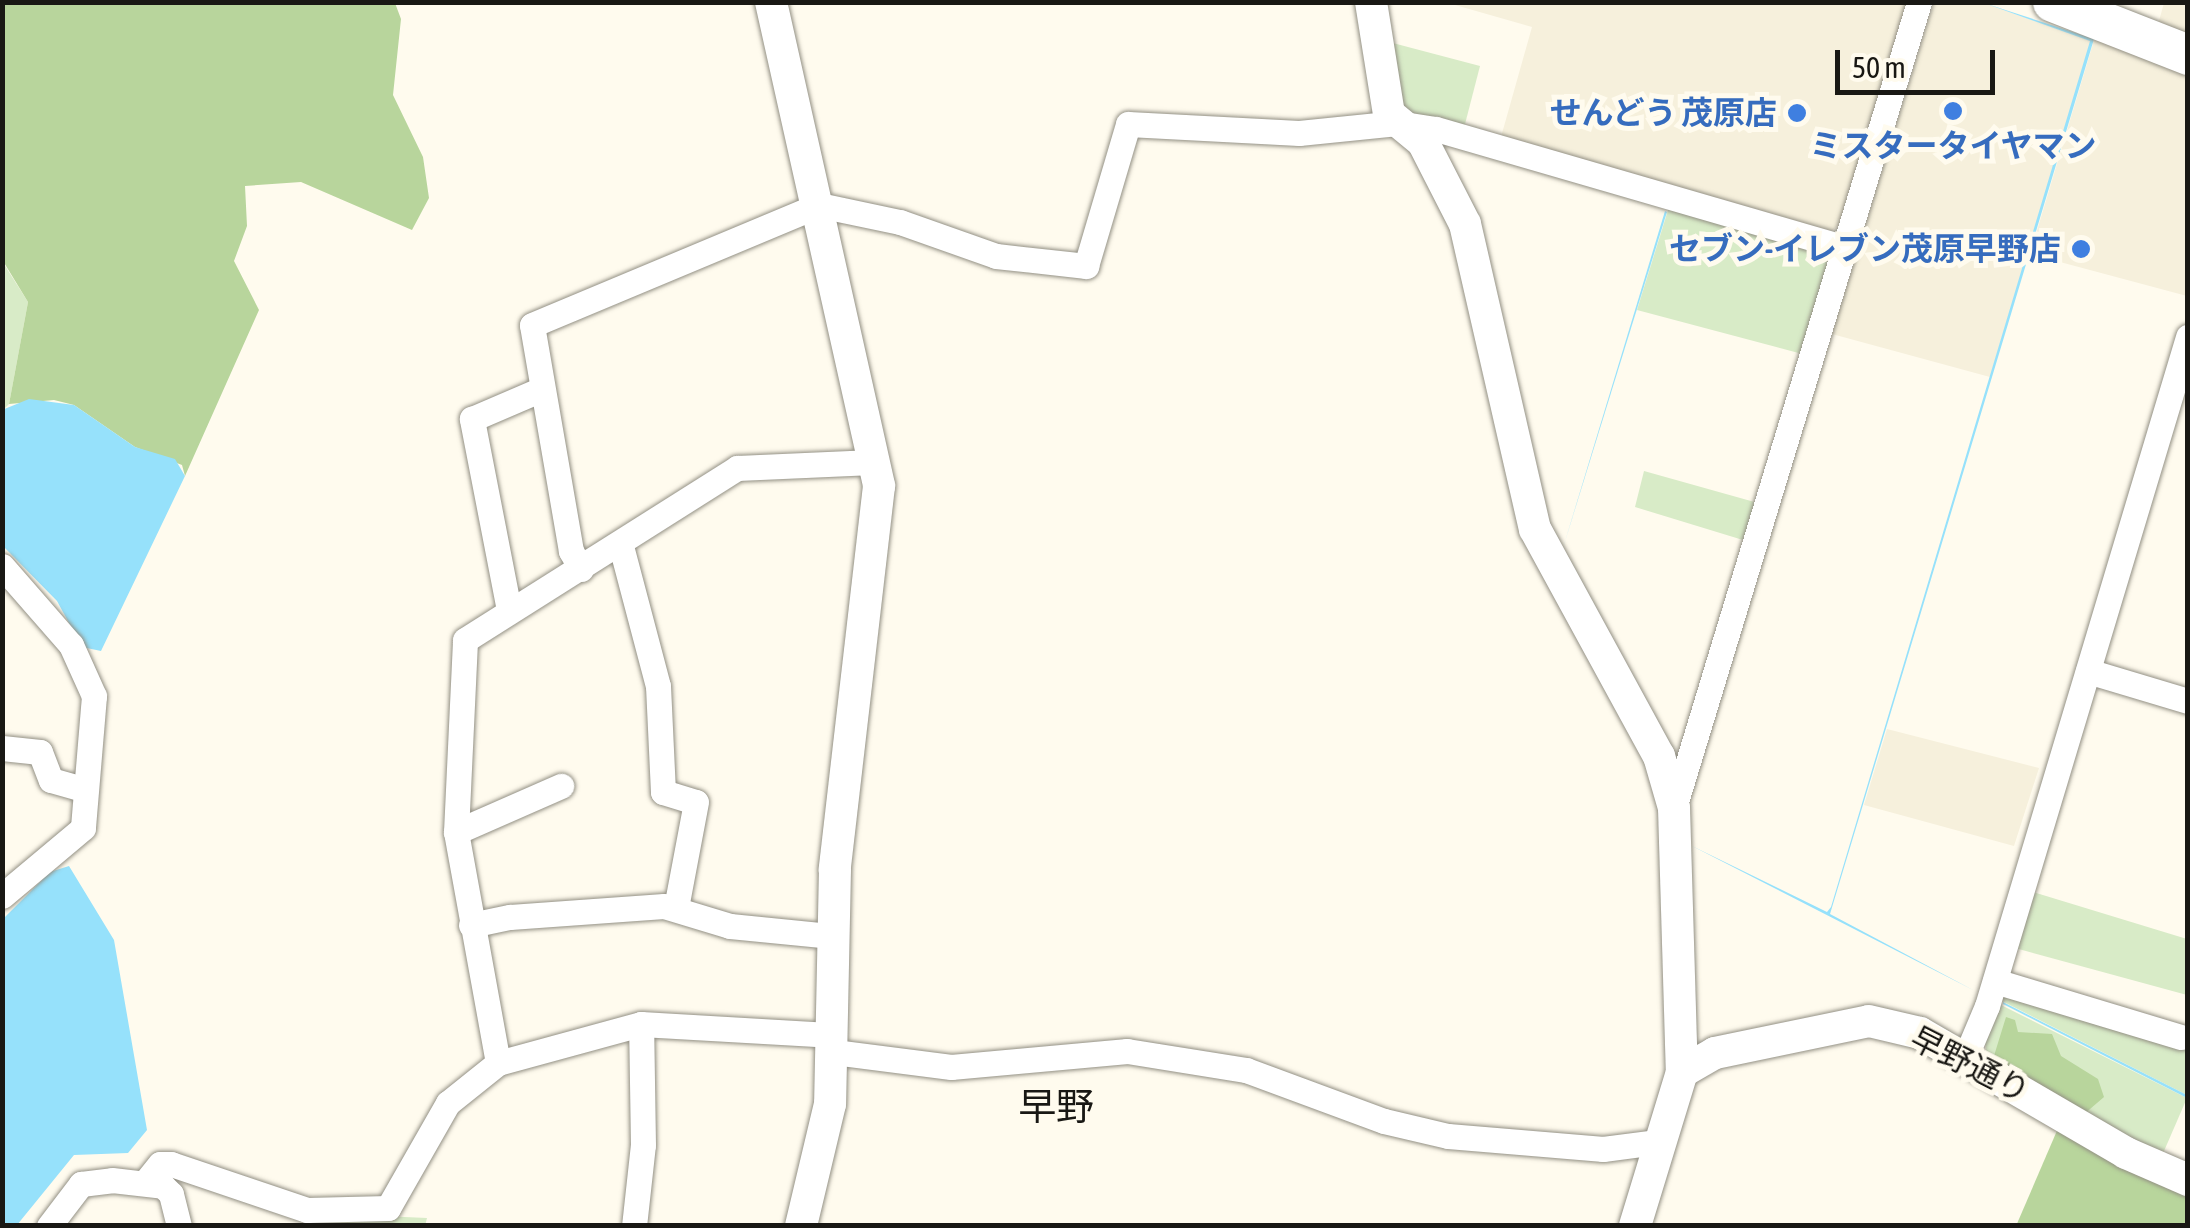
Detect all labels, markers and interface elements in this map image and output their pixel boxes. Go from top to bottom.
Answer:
scale bar [1840,30,2000,92]
text: 50 m [1852,50,1906,84]
place label: せんどう 茂原店 [1549,94,1777,132]
marker: ミスタータイヤマン [1942,100,1964,122]
marker: せんどう 茂原店 [1786,102,1808,124]
place label: ミスタータイヤマン [1809,127,2097,165]
place label: セブン-イレブン茂原早野店 [1669,230,2061,268]
marker: セブン-イレブン茂原早野店 [2070,238,2092,260]
street label: 早野通り [1904,1019,2036,1111]
district label: 早野 [1018,1084,1094,1130]

